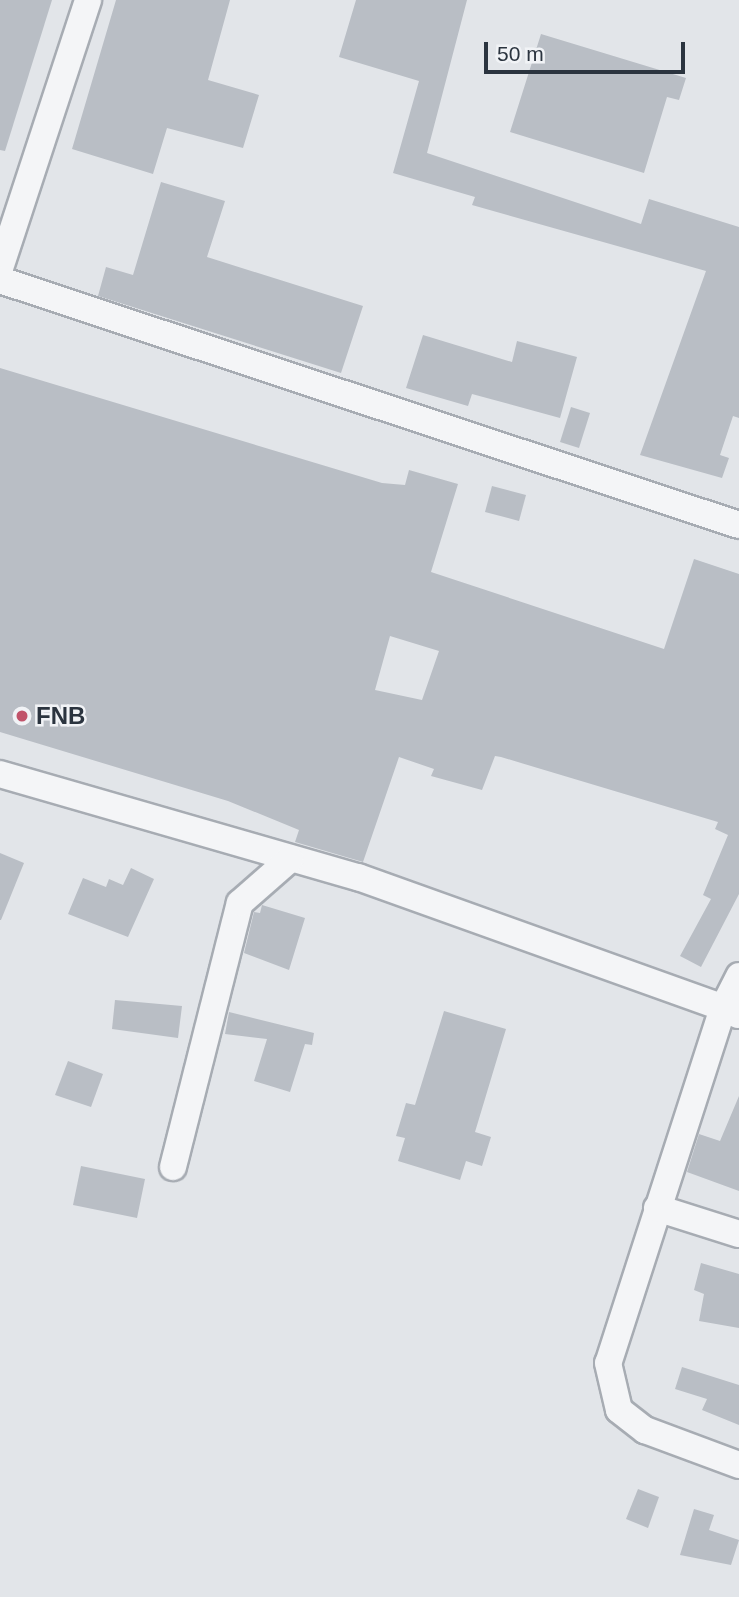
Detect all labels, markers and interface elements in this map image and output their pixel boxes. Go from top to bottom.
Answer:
scale bar [487,28,688,72]
text: 50 m [497,42,544,65]
place label: FNB [36,702,85,730]
marker: FNB [14,708,30,724]

